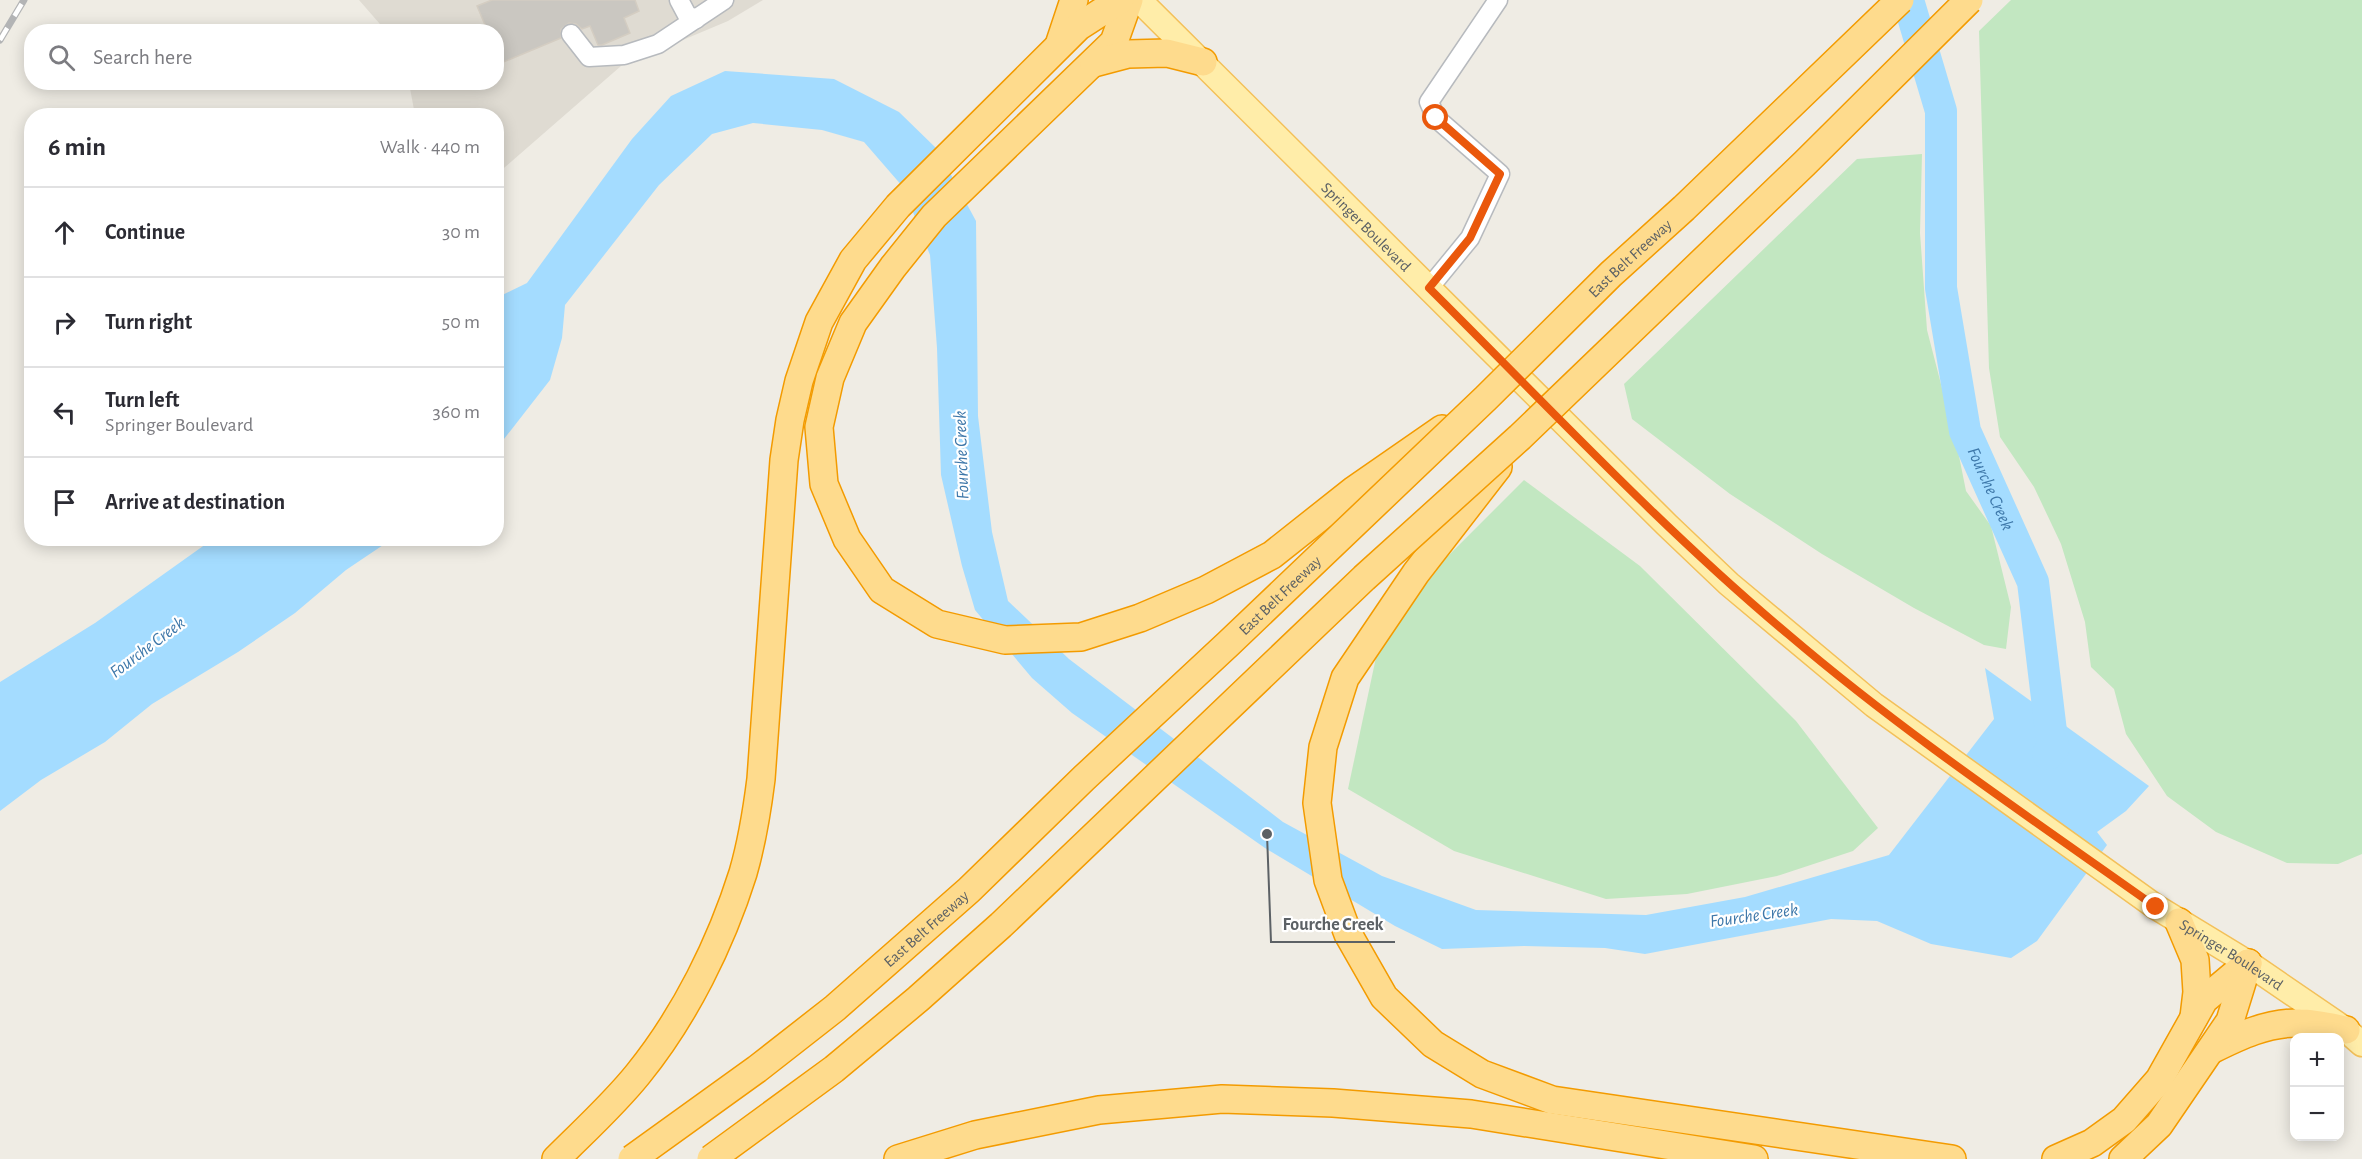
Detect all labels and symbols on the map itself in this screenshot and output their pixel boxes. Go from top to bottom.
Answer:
route start [1422,104,1448,130]
street label: Springer Boulevard [1318,179,1414,275]
street label: East Belt Freeway [1586,216,1676,301]
water label: Fourche Creek [951,410,973,500]
water label: Fourche Creek [1964,445,2017,533]
street label: East Belt Freeway [1236,553,1325,638]
water label: Fourche Creek [107,614,189,682]
street label: East Belt Freeway [881,887,973,970]
route end [2142,893,2168,919]
water label: Fourche Creek [1709,901,1799,931]
callout: Fourche Creek [1271,906,1395,942]
text: Fourche Creek [1283,916,1384,934]
street label: Springer Boulevard [2177,916,2286,993]

